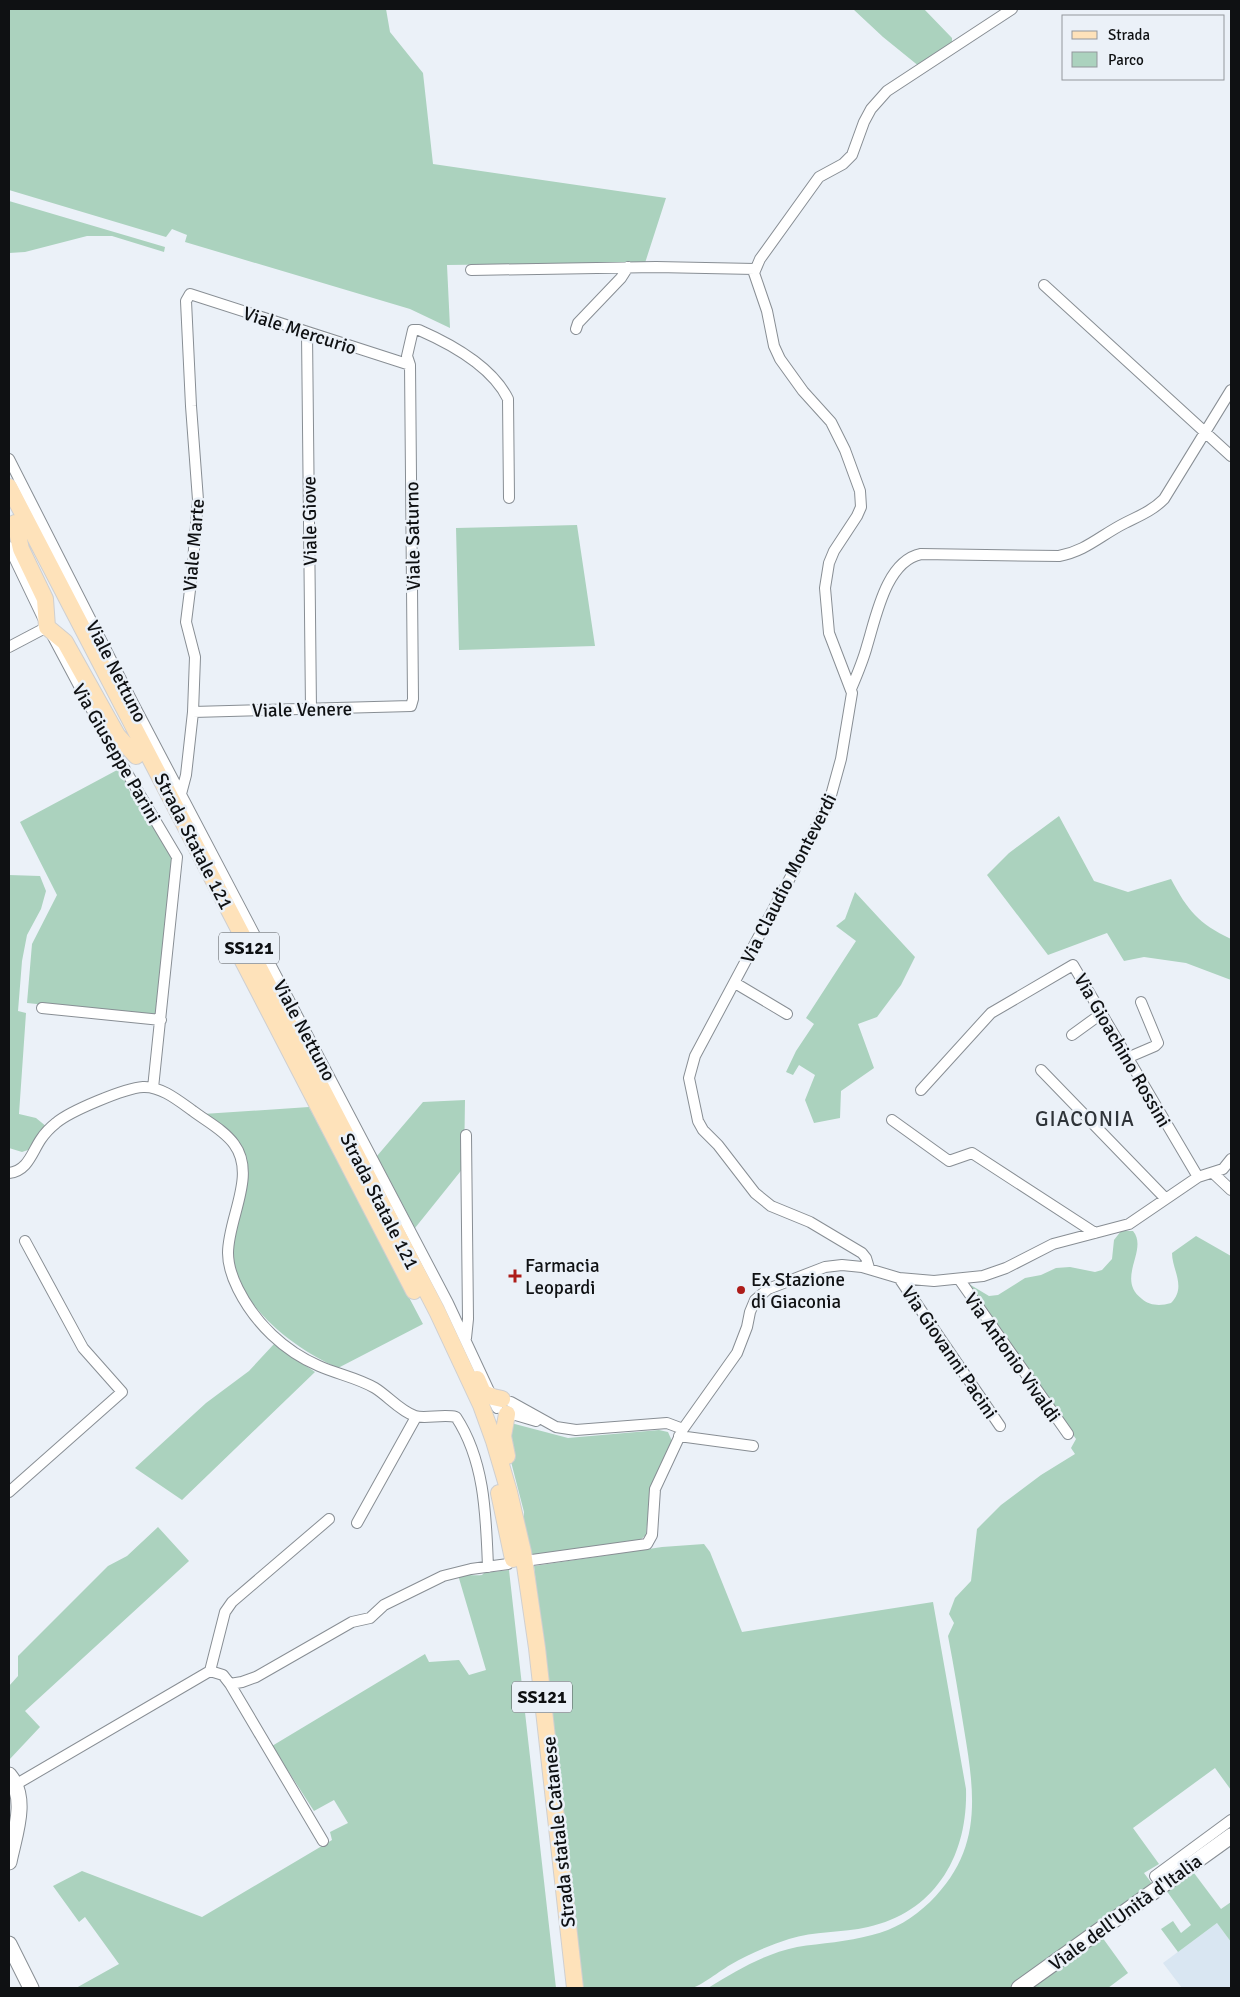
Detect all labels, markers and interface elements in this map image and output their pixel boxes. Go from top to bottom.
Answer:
legend [1062,15,1225,80]
text: Strada [1108,26,1150,44]
text: Parco [1108,51,1144,69]
street label: Viale Mercurio [240,301,360,361]
street label: Viale Giove [297,476,323,566]
street label: Viale Saturno [400,481,426,591]
street label: Viale Marte [178,498,210,593]
street label: Viale Nettuno [80,616,152,727]
street label: Via Giuseppe Parini [66,679,166,828]
street label: Viale Venere [252,697,352,723]
street label: Strada Statale 121 [148,769,238,914]
street label: Via Claudio Monteverdi [736,790,842,967]
road number: SS121 [219,932,279,964]
street label: Via Gioachino Rossini [1068,969,1176,1132]
street label: Viale Nettuno [267,976,341,1085]
district label: GIACONIA [1035,1106,1135,1132]
street label: Strada Statale 121 [334,1129,424,1274]
place label: Farmacia Leopardi [525,1254,600,1300]
place label: Ex Stazione di Giaconia [751,1268,845,1314]
marker: Farmacia Leopardi [509,1270,521,1282]
street label: Via Giovanni Pacini [896,1282,1002,1424]
marker: Ex Stazione di Giaconia [735,1284,747,1296]
street label: Via Antonio Vivaldi [959,1288,1066,1427]
road number: SS121 [512,1681,572,1712]
street label: Strada statale Catanese [537,1735,581,1929]
street label: Viale dell'Unità d'Italia [1044,1849,1207,1976]

